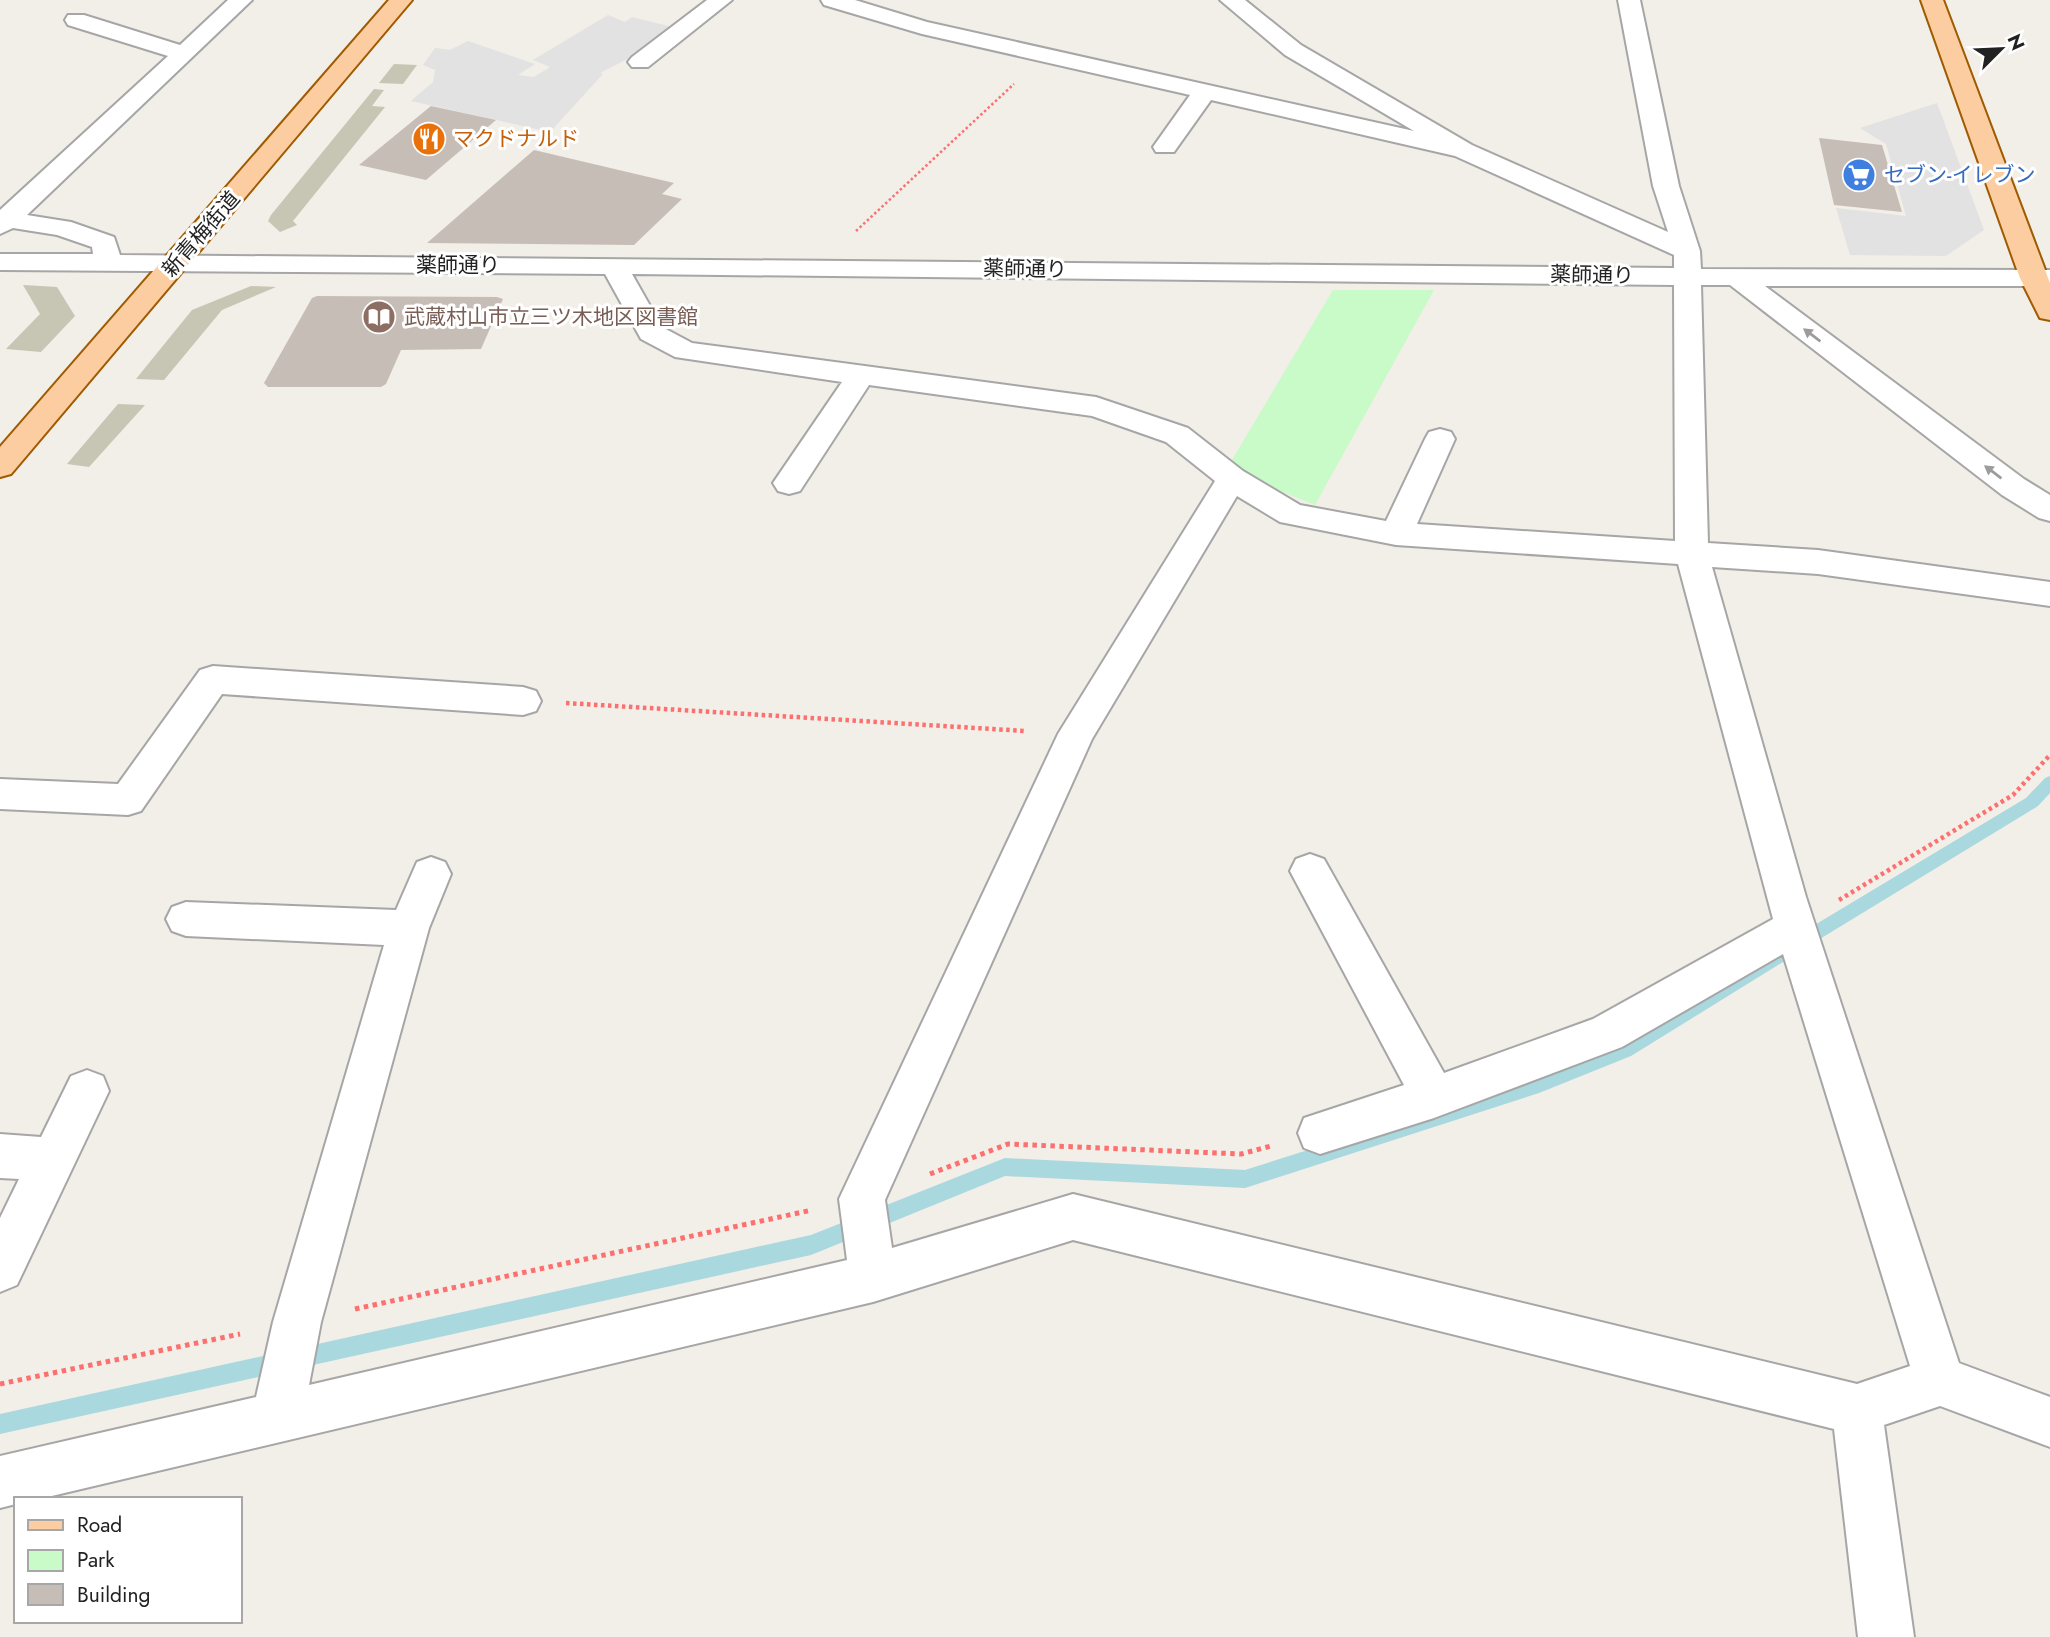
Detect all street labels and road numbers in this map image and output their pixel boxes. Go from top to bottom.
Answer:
street label: 新青梅街道 [155,185,247,283]
street label: 薬師通り [416,250,500,280]
street label: 薬師通り [983,253,1067,285]
street label: 薬師通り [1550,259,1634,291]

